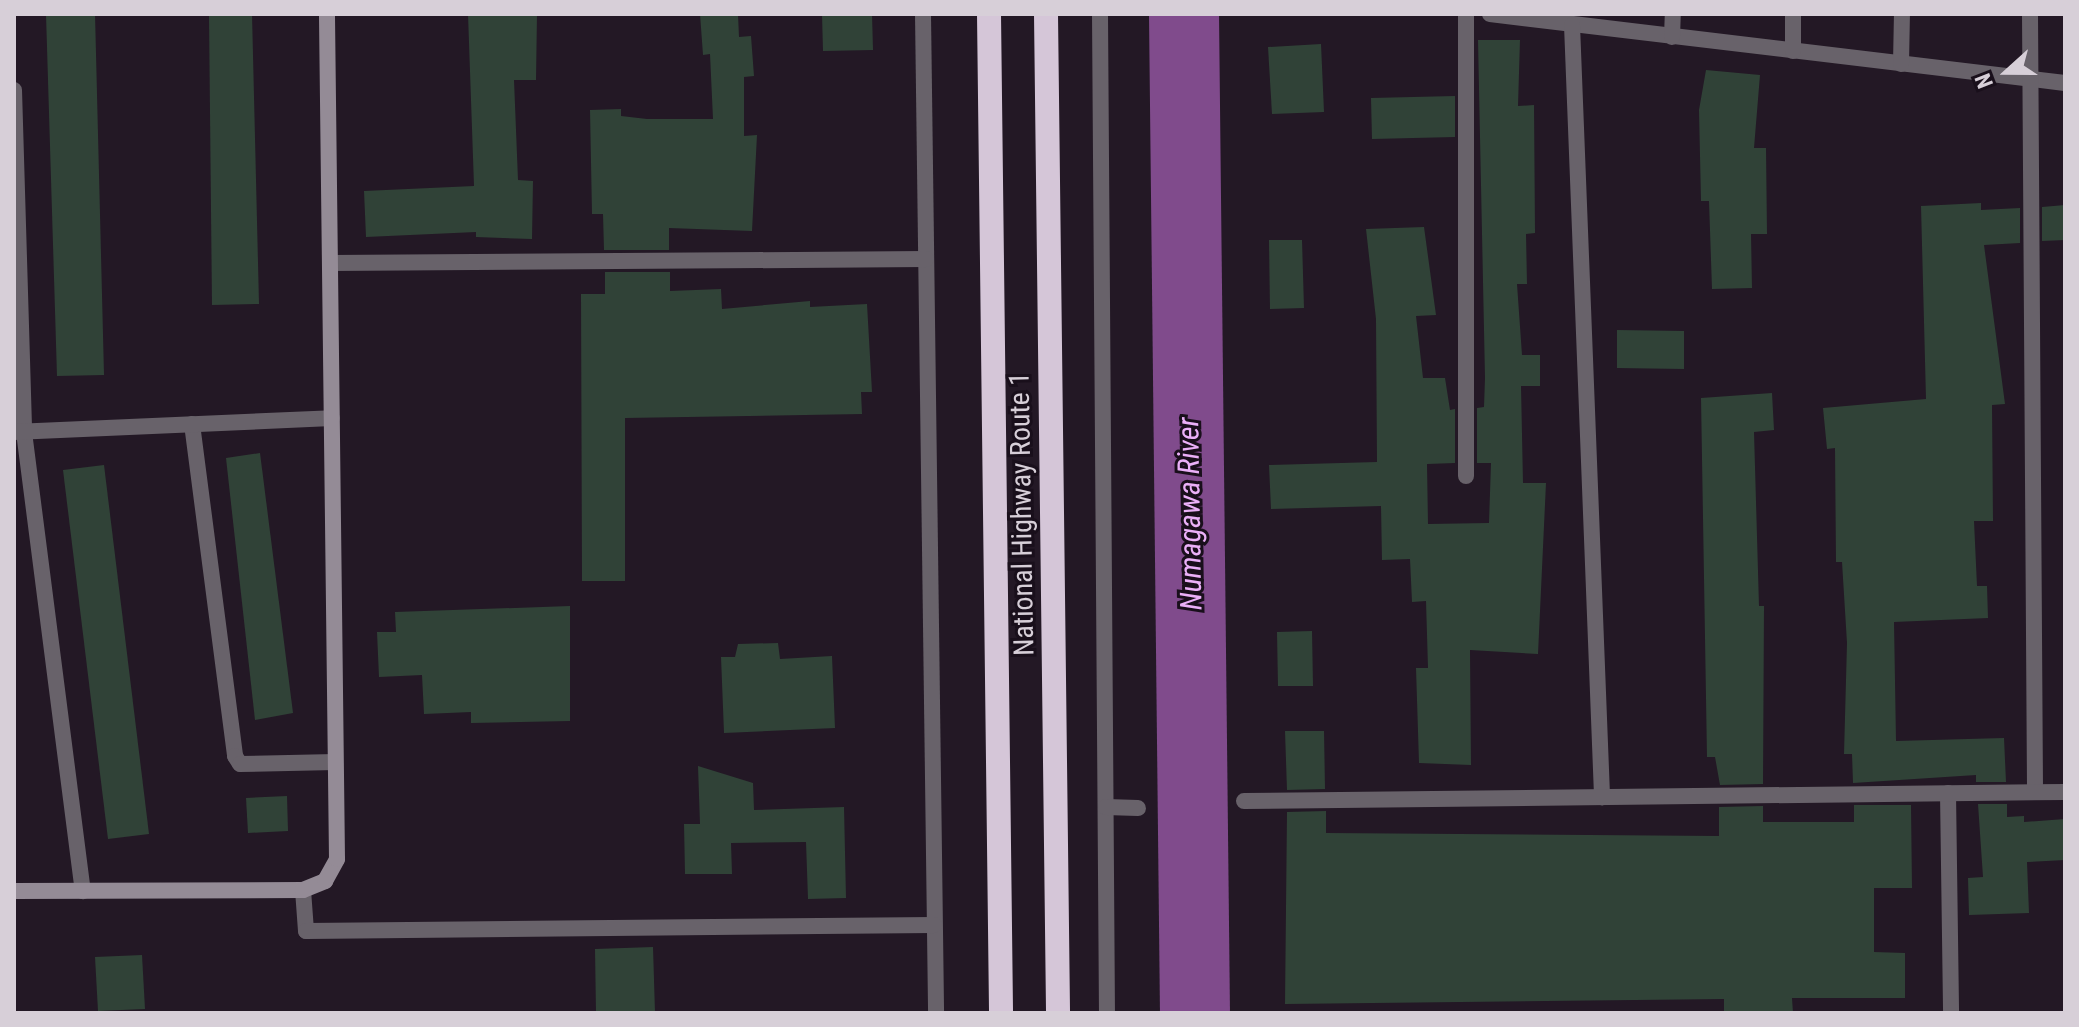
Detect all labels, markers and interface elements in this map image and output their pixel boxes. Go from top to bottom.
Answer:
north arrow [1967,32,2047,112]
text: N [1970,70,1998,92]
street label: National Highway Route 1 [1003,372,1041,656]
water label: Numagawa River [1170,417,1210,611]

